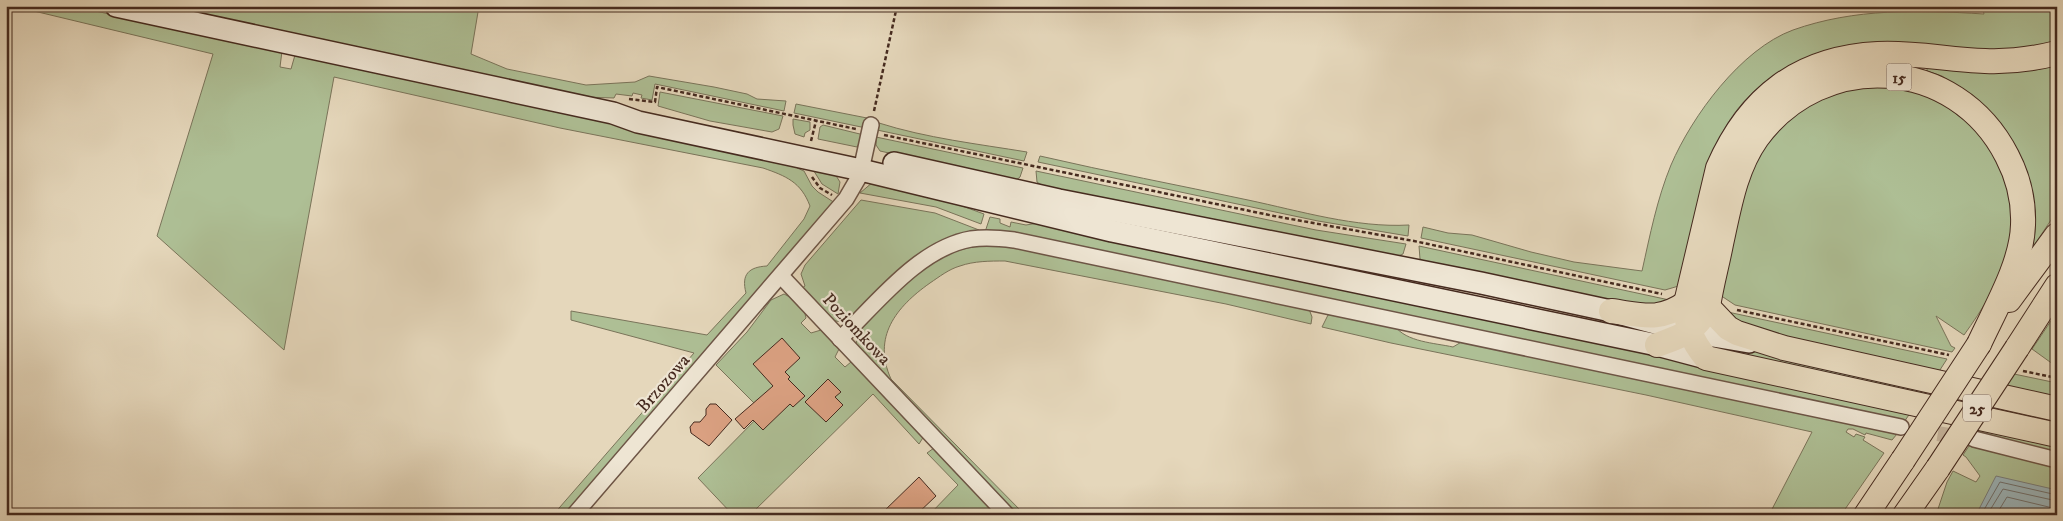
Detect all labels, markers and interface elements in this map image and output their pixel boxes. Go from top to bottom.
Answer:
road number: 15 [1886,64,1912,90]
street label: Poziomkowa [817,289,895,370]
street label: Brzozowa [632,350,695,417]
road number: 25 [1963,394,1991,422]

